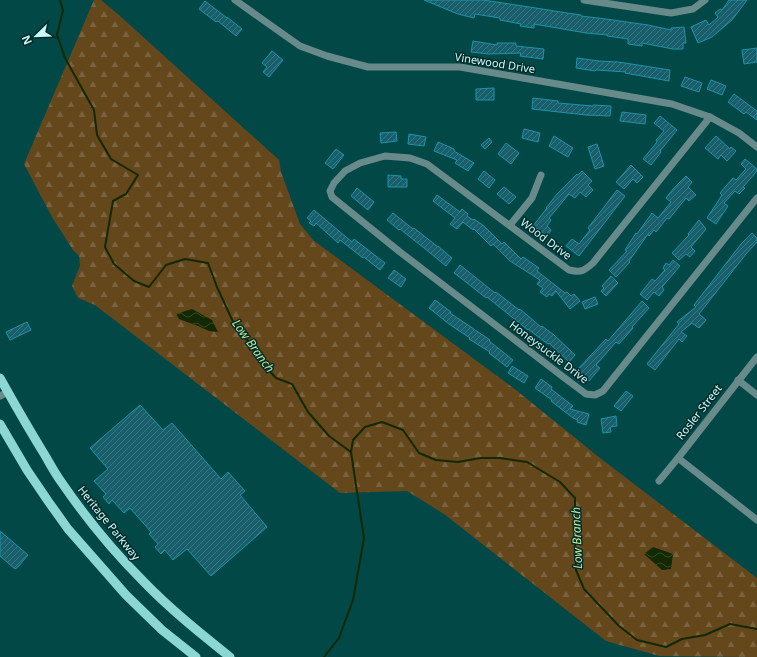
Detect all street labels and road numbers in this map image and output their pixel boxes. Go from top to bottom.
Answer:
street label: Vinewood Drive [454,49,536,76]
street label: Wood Drive [518,215,575,263]
street label: Honeysuckle Drive [507,317,592,386]
street label: Rosler Street [672,381,725,442]
street label: Heritage Parkway [75,482,144,563]

